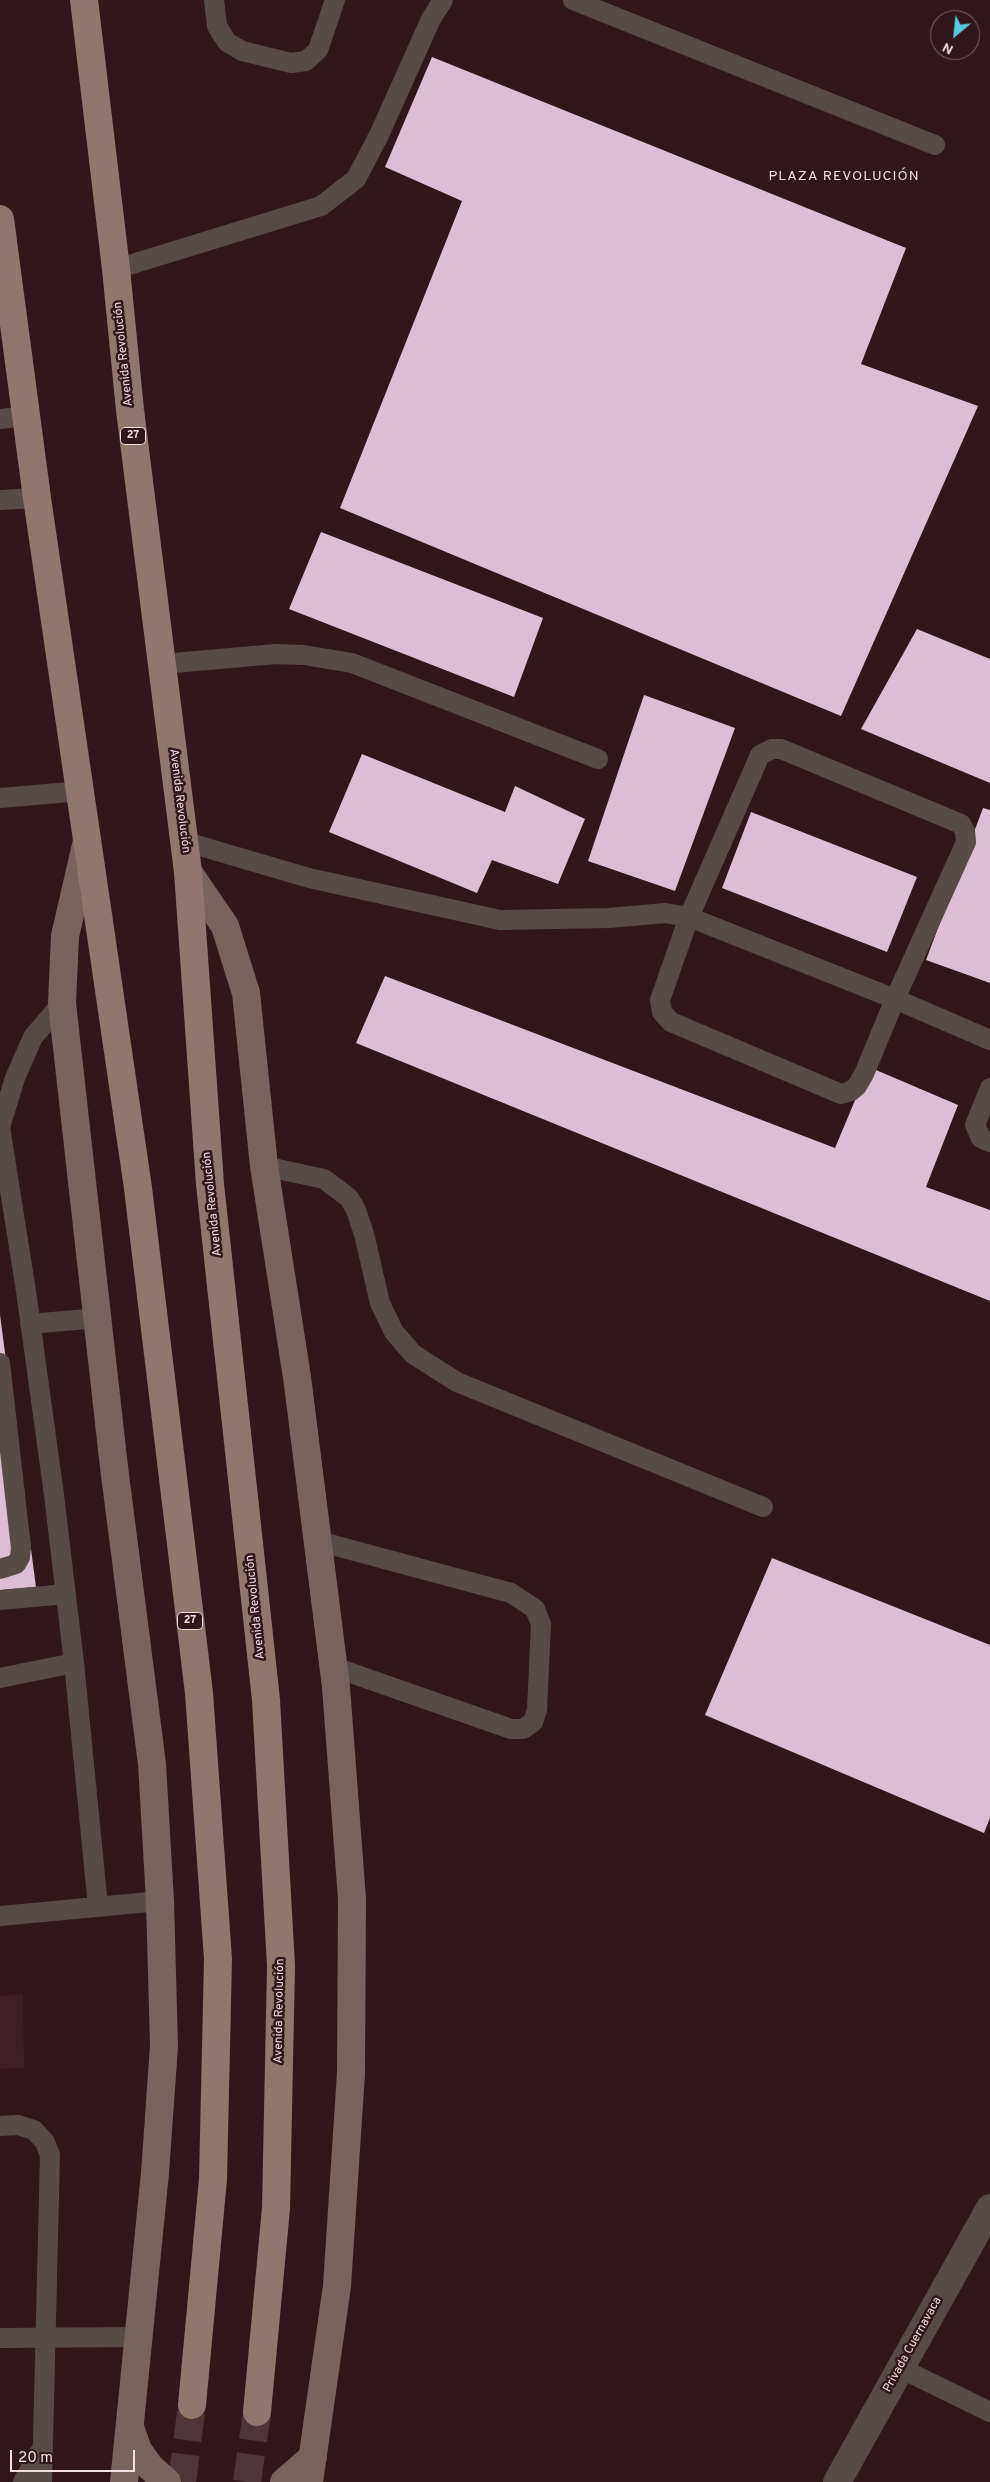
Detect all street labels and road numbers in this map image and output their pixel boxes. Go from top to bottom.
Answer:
street label: Avenida Revolución [111,301,137,407]
road number: 27 [120,428,146,444]
street label: Avenida Revolución [165,748,193,854]
street label: Avenida Revolución [200,1151,226,1257]
street label: Avenida Revolución [243,1554,269,1660]
road number: 27 [178,1612,202,1630]
street label: Avenida Revolución [272,1958,288,2064]
street label: Privada Cuernavaca [881,2295,945,2395]

